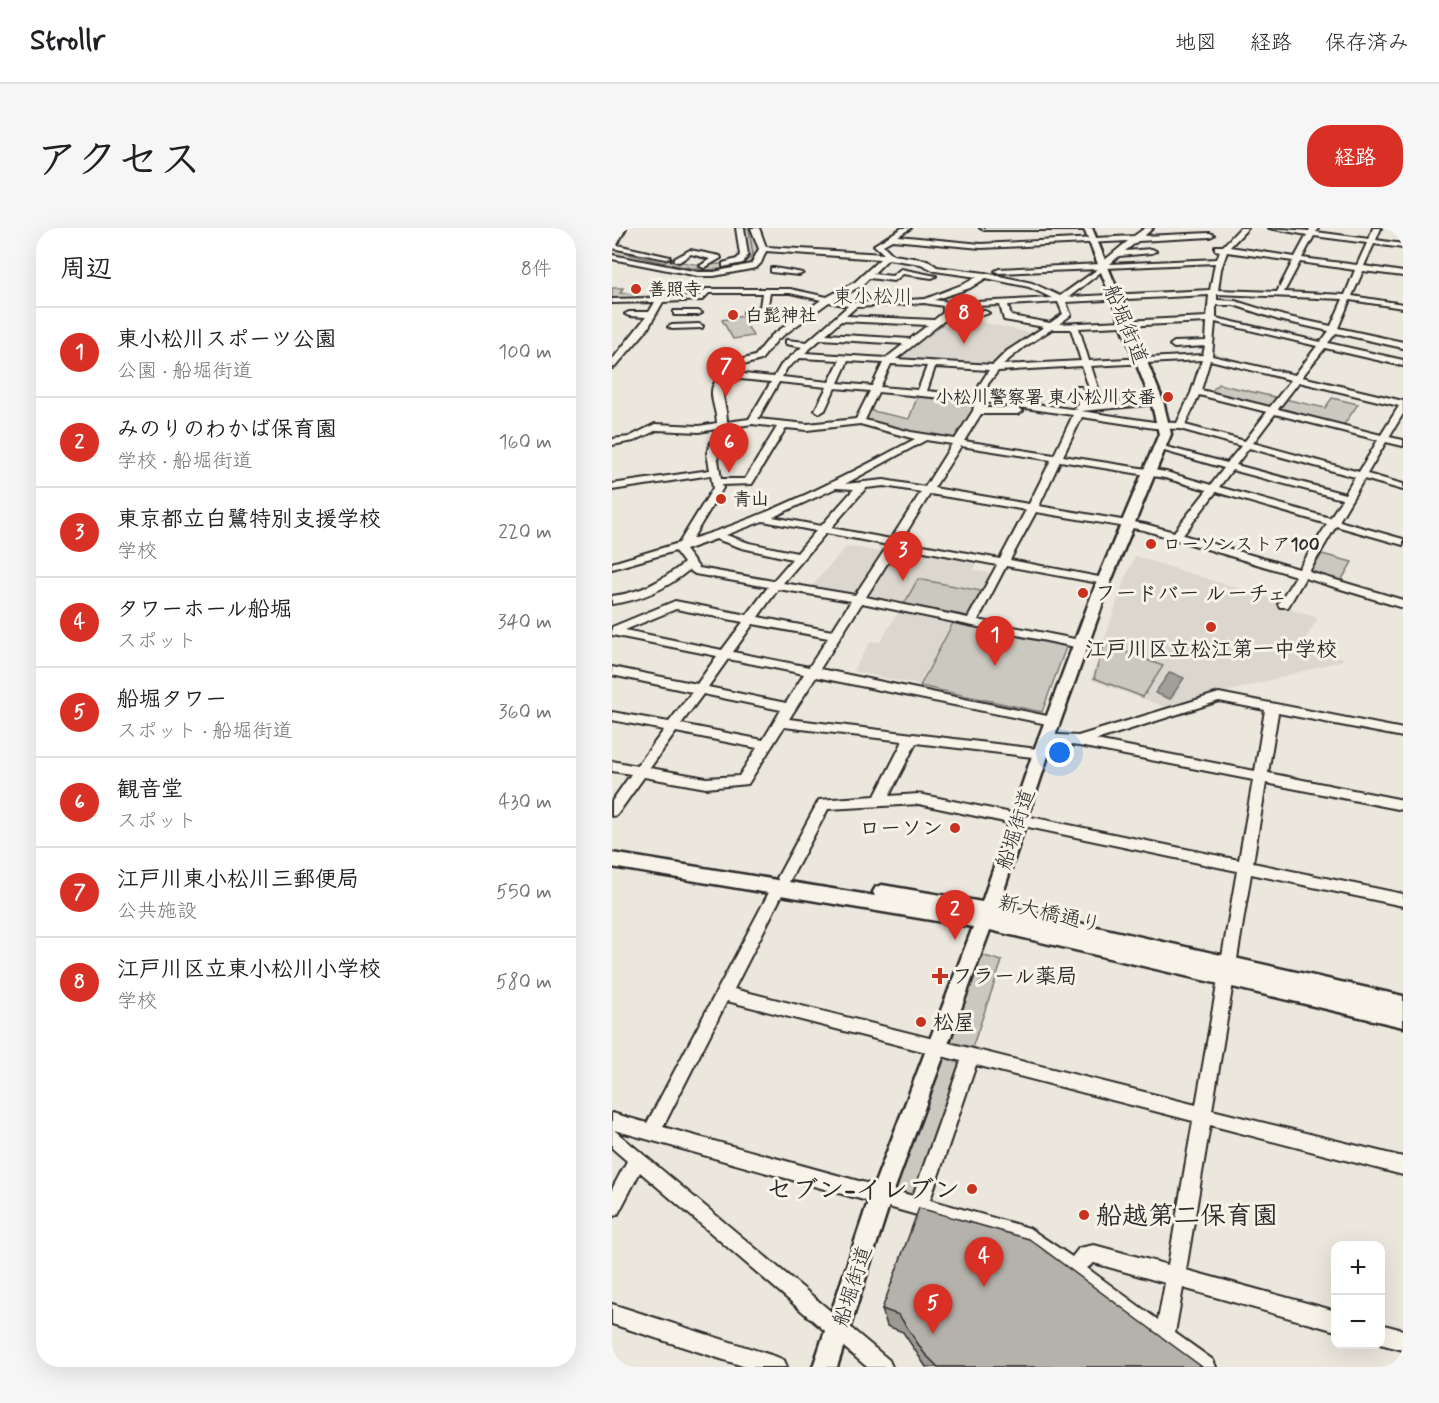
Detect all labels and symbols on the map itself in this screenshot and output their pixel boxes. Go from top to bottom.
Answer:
place label: 善照寺 [648,278,702,302]
street label: 船堀街道 [1096,280,1154,369]
marker: 善照寺 [629,282,643,296]
district label: 東小松川 [833,284,913,311]
pin: 8 [944,294,984,344]
place label: 白髭神社 [745,304,817,328]
marker: 白髭神社 [726,308,740,322]
pin: 7 [706,348,746,397]
place label: 小松川警察署 東小松川交番 [935,386,1156,410]
marker: 小松川警察署 東小松川交番 [1161,390,1175,404]
pin: 6 [710,424,748,473]
place label: 青山 [733,488,769,512]
marker: 青山 [714,492,728,506]
pin: 3 [884,532,922,581]
place label: ローソンストア100 [1163,533,1320,557]
marker: ローソンストア100 [1144,537,1158,551]
place label: フードバー ルーチェ [1095,580,1288,608]
marker: フードバー ルーチェ [1076,586,1090,600]
pin: 1 [976,616,1015,666]
marker: 江戸川区立松江第一中学校 [1204,620,1218,634]
place label: 江戸川区立松江第一中学校 [1085,636,1337,664]
your location [1045,738,1074,767]
street label: 船堀街道 [990,785,1042,874]
place label: ローソン [859,815,943,843]
marker: ローソン [948,821,962,835]
street label: 新大橋通り [995,889,1104,939]
pin: 2 [936,890,974,940]
place label: フラール薬局 [952,963,1077,991]
marker: フラール薬局 [933,969,947,983]
place label: 松屋 [933,1009,975,1037]
marker: 松屋 [914,1015,928,1029]
place label: セブン-イレブン [766,1174,960,1208]
marker: セブン-イレブン [965,1182,979,1196]
place label: 船越第二保育園 [1096,1200,1278,1234]
marker: 船越第二保育園 [1077,1208,1091,1222]
pin: 4 [964,1238,1004,1287]
street label: 船堀街道 [827,1242,879,1331]
pin: 5 [914,1284,952,1334]

